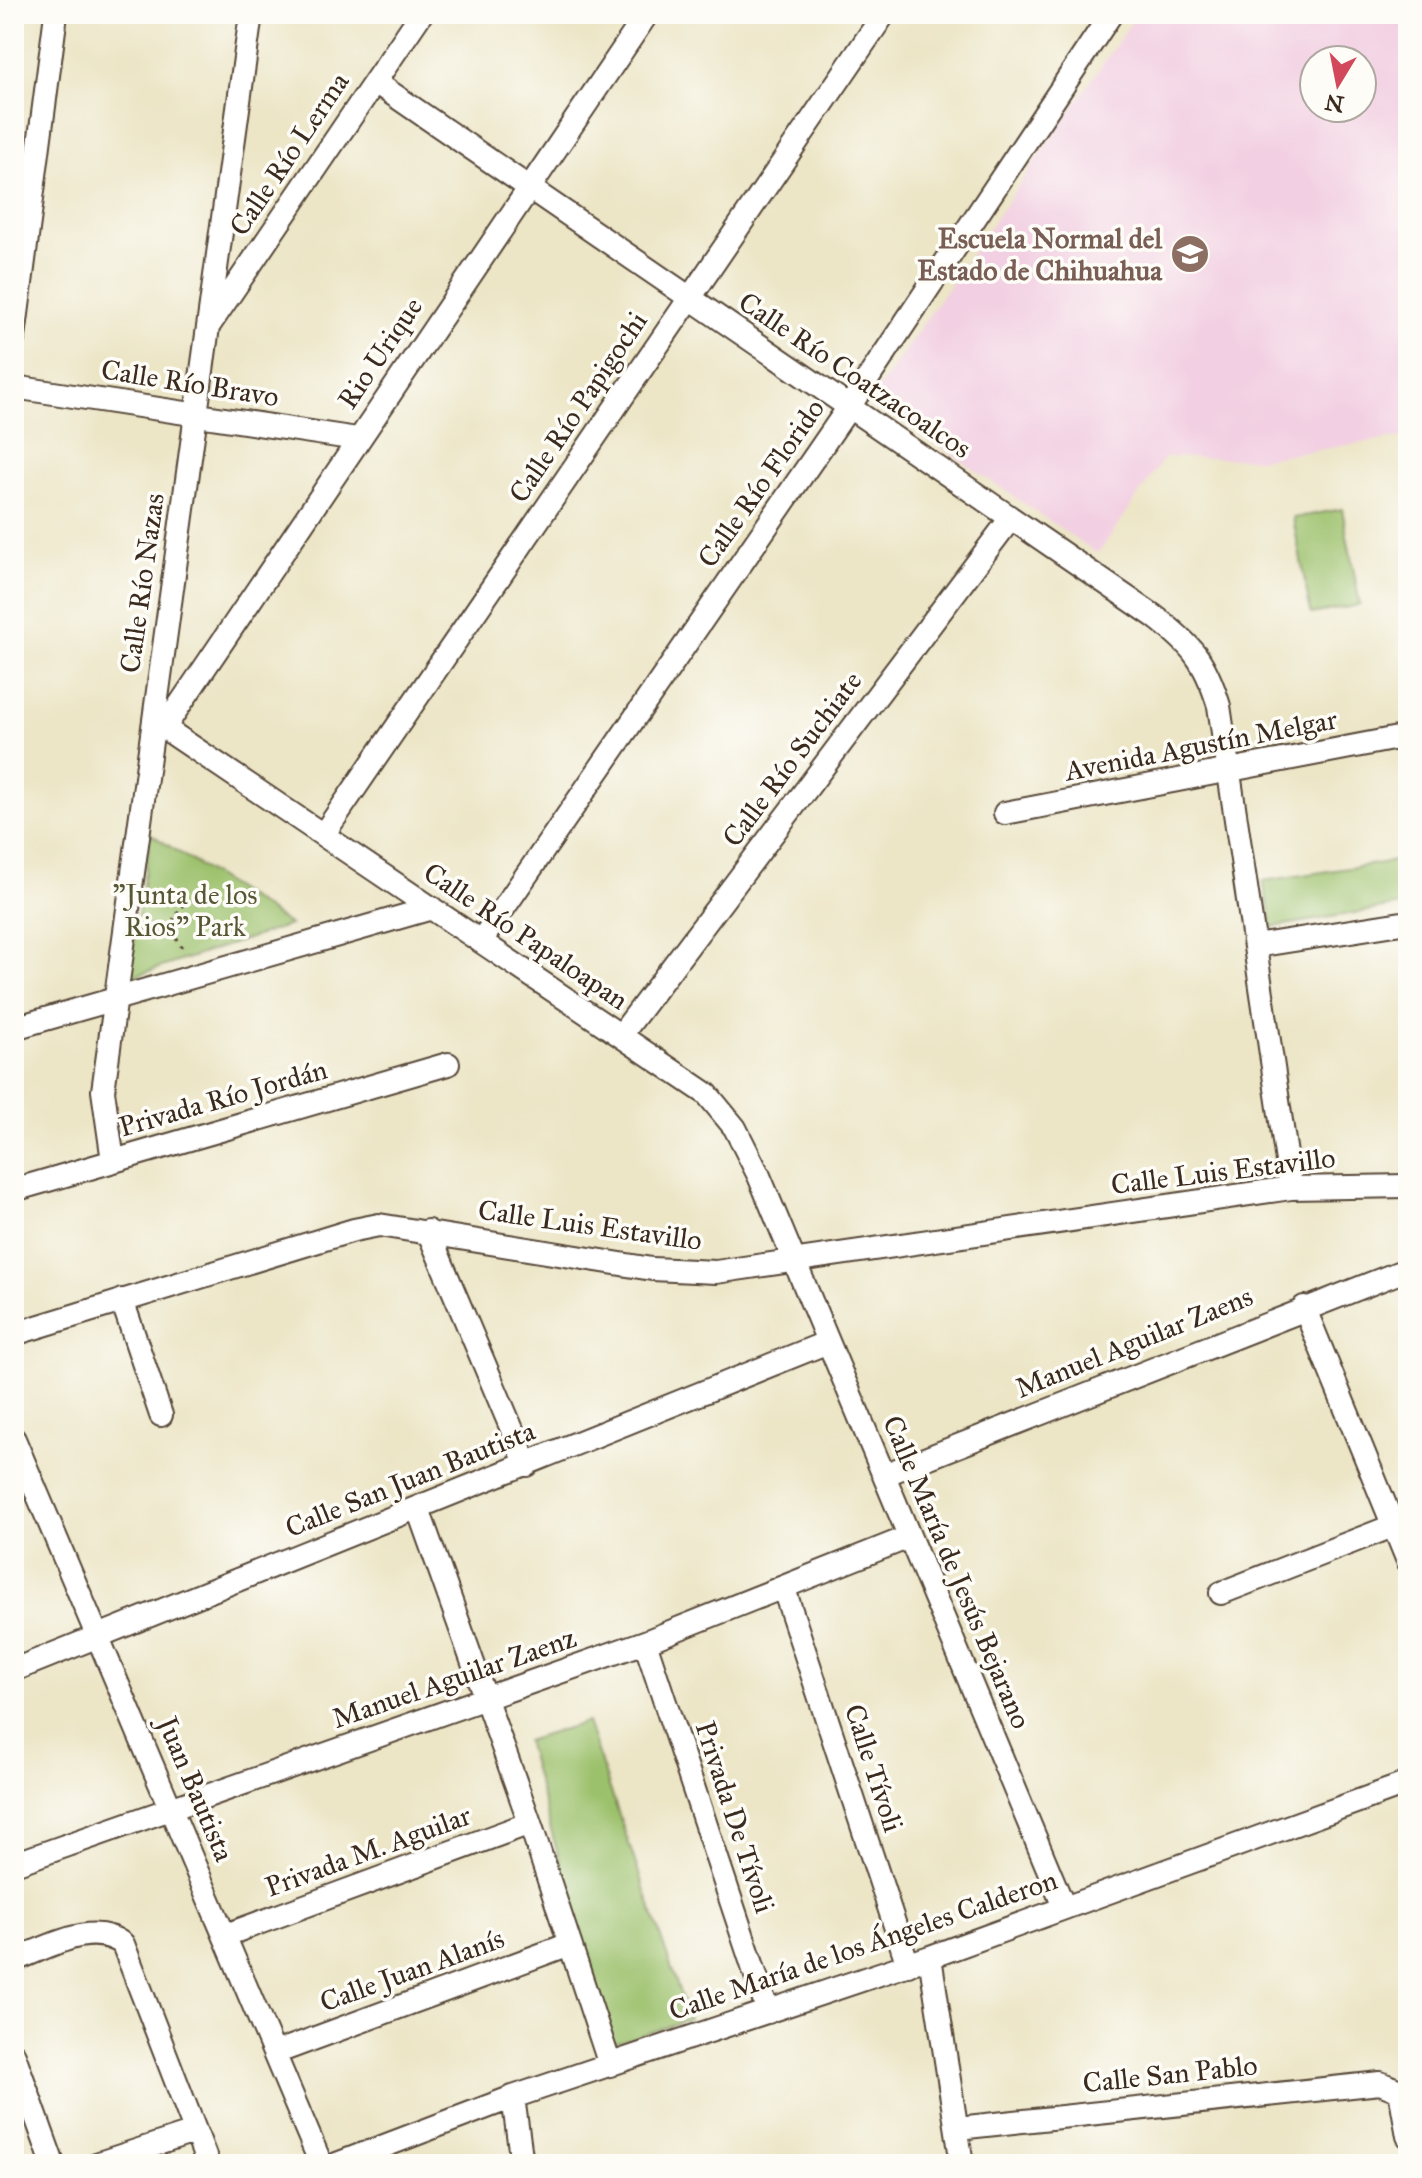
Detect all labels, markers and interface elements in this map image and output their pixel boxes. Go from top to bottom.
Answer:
north arrow [1298,44,1378,124]
street label: Calle Río Lerma [222,66,357,242]
text: N [1323,88,1346,118]
place label: Escuela Normal del Estado de Chihuahua [917,221,1163,288]
school or university icon: Escuela Normal del Estado de Chihuahua [1169,233,1211,275]
street label: Calle Río Coatzacoalcos [732,284,978,466]
street label: Rio Urique [330,291,430,415]
street label: Calle Río Papigochi [501,305,655,509]
street label: Calle Río Bravo [99,352,281,414]
street label: Calle Río Florido [690,392,832,574]
street label: Calle Río Nazas [112,491,172,675]
street label: Calle Río Suchiate [715,664,869,854]
street label: Avenida Agustín Melgar [1061,701,1341,789]
street label: Calle Río Papaloapan [417,855,635,1017]
park label: "Junta de los Rios" Park [112,877,258,944]
street label: Privada Río Jordán [115,1052,331,1144]
street label: Calle Luis Estavillo [1109,1140,1337,1202]
street label: Calle Luis Estavillo [476,1192,704,1258]
street label: Manuel Aguilar Zaens [1010,1278,1258,1406]
street label: Calle María de Jesús Bejarano [875,1410,1039,1734]
street label: Calle San Juan Bautista [280,1413,540,1545]
street label: Manuel Aguilar Zaenz [327,1620,581,1736]
street label: Calle Tívoli [837,1700,911,1837]
street label: Juan Bautista [149,1709,242,1867]
street label: Privada De Tívoli [688,1717,783,1918]
street label: Privada M. Aguilar [260,1797,476,1904]
street label: Calle María de los Ángeles Calderon [664,1862,1062,2028]
street label: Calle Juan Alanís [315,1920,509,2020]
street label: Calle San Pablo [1081,2047,1259,2101]

